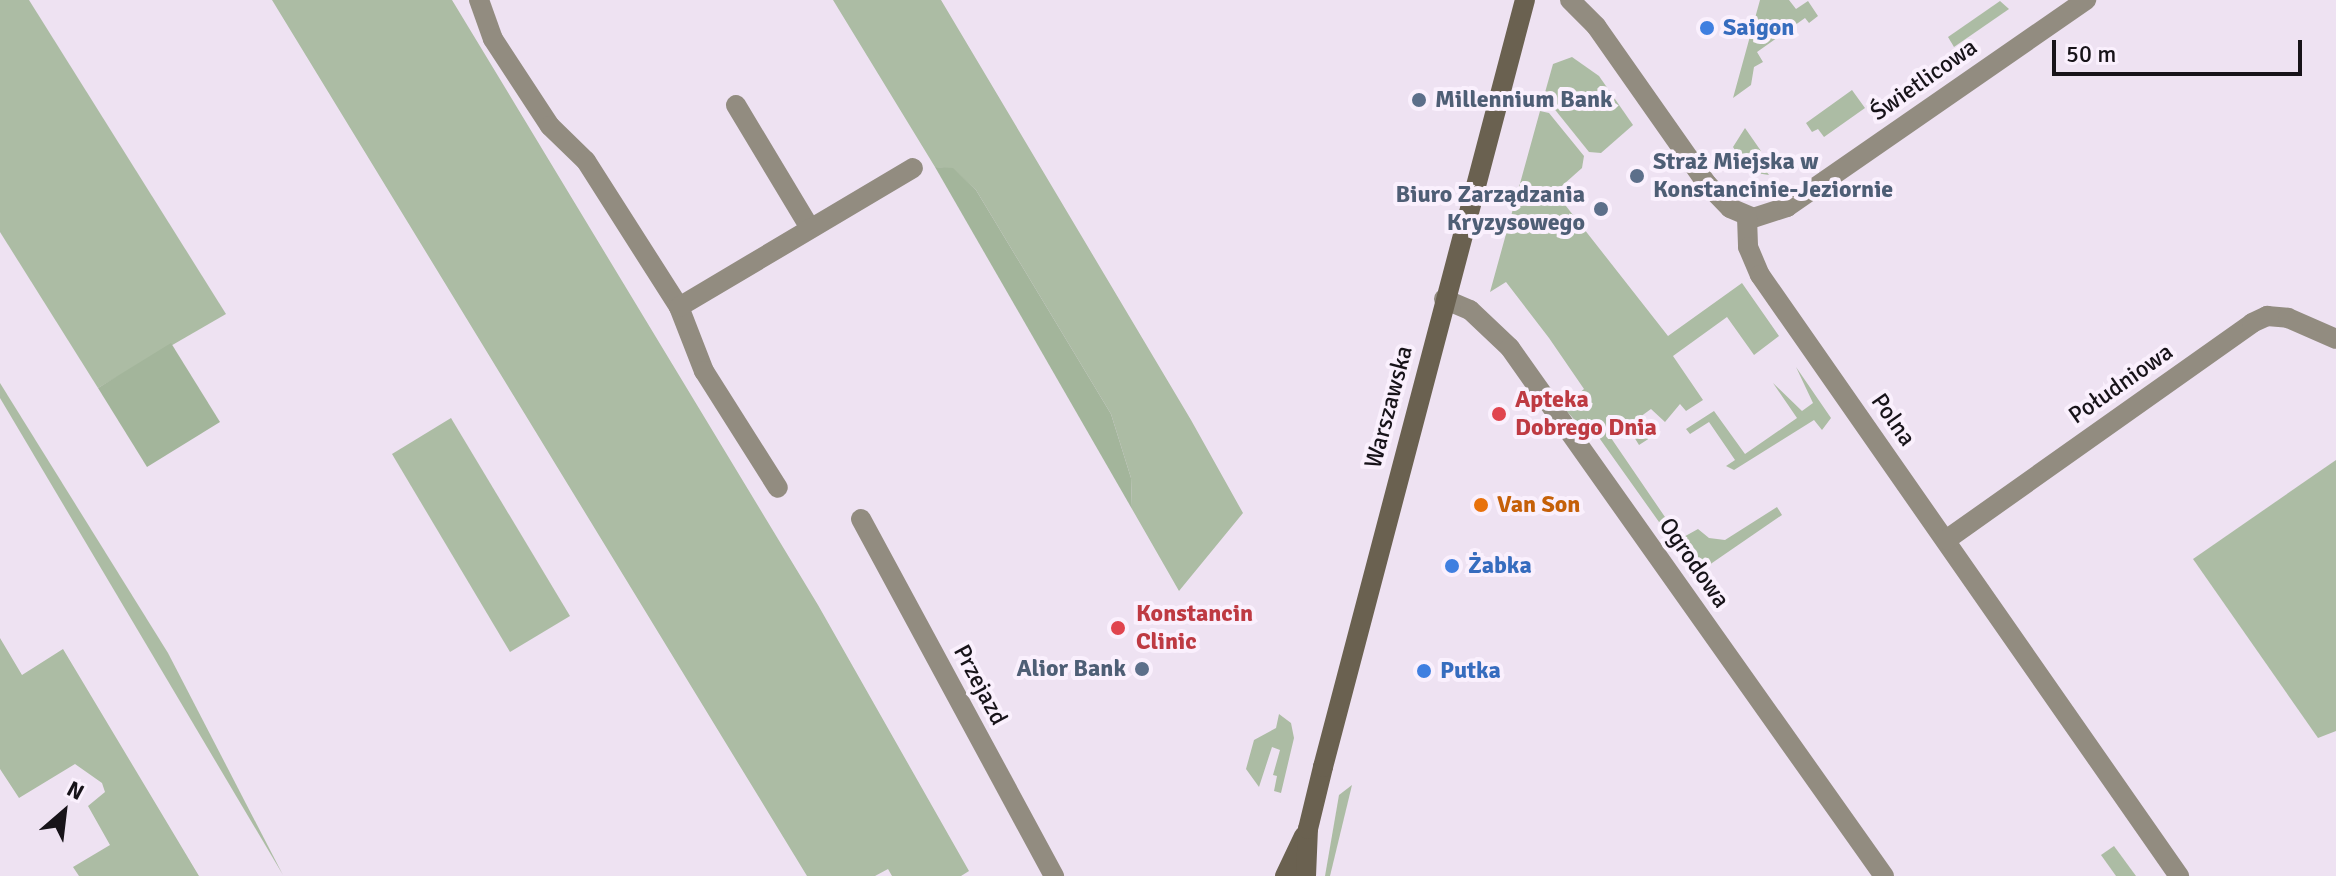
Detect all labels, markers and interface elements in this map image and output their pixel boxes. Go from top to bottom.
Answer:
place label: Saigon [1723,14,1794,42]
marker: Saigon [1698,19,1716,37]
scale bar [2056,24,2306,74]
street label: Świetlicowa [1865,33,1983,127]
text: 50 m [2066,39,2116,69]
place label: Millennium Bank [1435,86,1613,114]
marker: Millennium Bank [1410,91,1428,109]
place label: Straż Miejska w Konstancinie-Jeziornie [1653,148,1893,204]
marker: Straż Miejska w Konstancinie-Jeziornie [1628,167,1646,185]
place label: Biuro Zarządzania Kryzysowego [1395,181,1585,237]
marker: Biuro Zarządzania Kryzysowego [1592,200,1610,218]
street label: Południowa [2063,338,2179,430]
street label: Warszawska [1359,343,1419,471]
place label: Apteka Dobrego Dnia [1515,386,1657,442]
street label: Polna [1865,388,1921,452]
marker: Apteka Dobrego Dnia [1490,405,1508,423]
place label: Van Son [1497,491,1580,519]
marker: Van Son [1472,496,1490,514]
street label: Ogrodowa [1653,512,1735,614]
place label: Żabka [1468,552,1532,580]
marker: Żabka [1443,557,1461,575]
place label: Konstancin Clinic [1136,600,1253,656]
marker: Konstancin Clinic [1107,617,1129,639]
street label: Przejazd [947,640,1013,730]
place label: Alior Bank [1016,655,1126,683]
place label: Putka [1440,657,1501,685]
marker: Alior Bank [1133,660,1151,678]
marker: Putka [1415,662,1433,680]
north arrow [24,772,104,852]
text: N [62,775,89,806]

